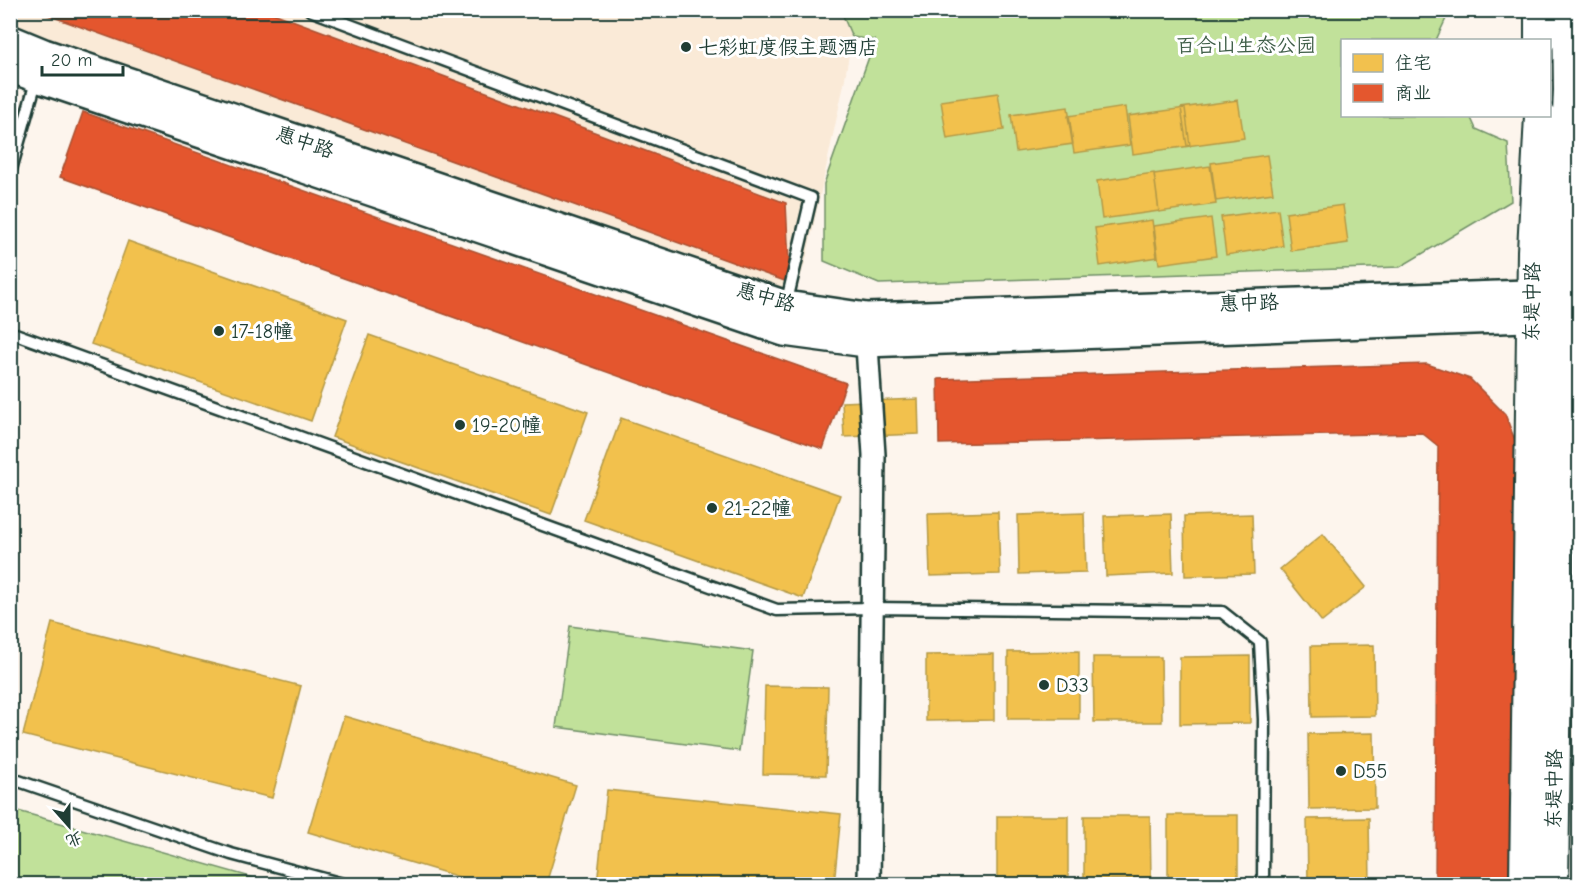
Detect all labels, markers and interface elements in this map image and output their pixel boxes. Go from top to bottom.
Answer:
park label: 百合山生态公园 [1176,34,1316,57]
place label: 七彩虹度假主题酒店 [698,36,878,59]
scale bar [42,39,123,77]
legend [1341,39,1551,117]
marker: 七彩虹度假主题酒店 [679,40,693,54]
text: 20 m [51,50,92,71]
text: 住宅 [1395,53,1431,74]
text: 商业 [1395,83,1431,104]
street label: 惠中路 [273,121,338,163]
street label: 东堤中路 [1520,261,1544,342]
street label: 惠中路 [734,278,799,317]
street label: 惠中路 [1219,290,1280,316]
place label: 17-18幢 [231,320,293,343]
marker: 17-18幢 [212,324,226,338]
place label: 19-20幢 [472,414,541,437]
marker: 19-20幢 [453,418,467,432]
place label: 21-22幢 [724,497,791,520]
marker: 21-22幢 [705,501,719,515]
place label: D33 [1056,674,1089,697]
marker: D33 [1037,678,1051,692]
street label: 东堤中路 [1542,748,1566,829]
place label: D55 [1353,760,1387,783]
marker: D55 [1334,764,1348,778]
north arrow [39,796,99,856]
text: 北 [63,828,85,850]

